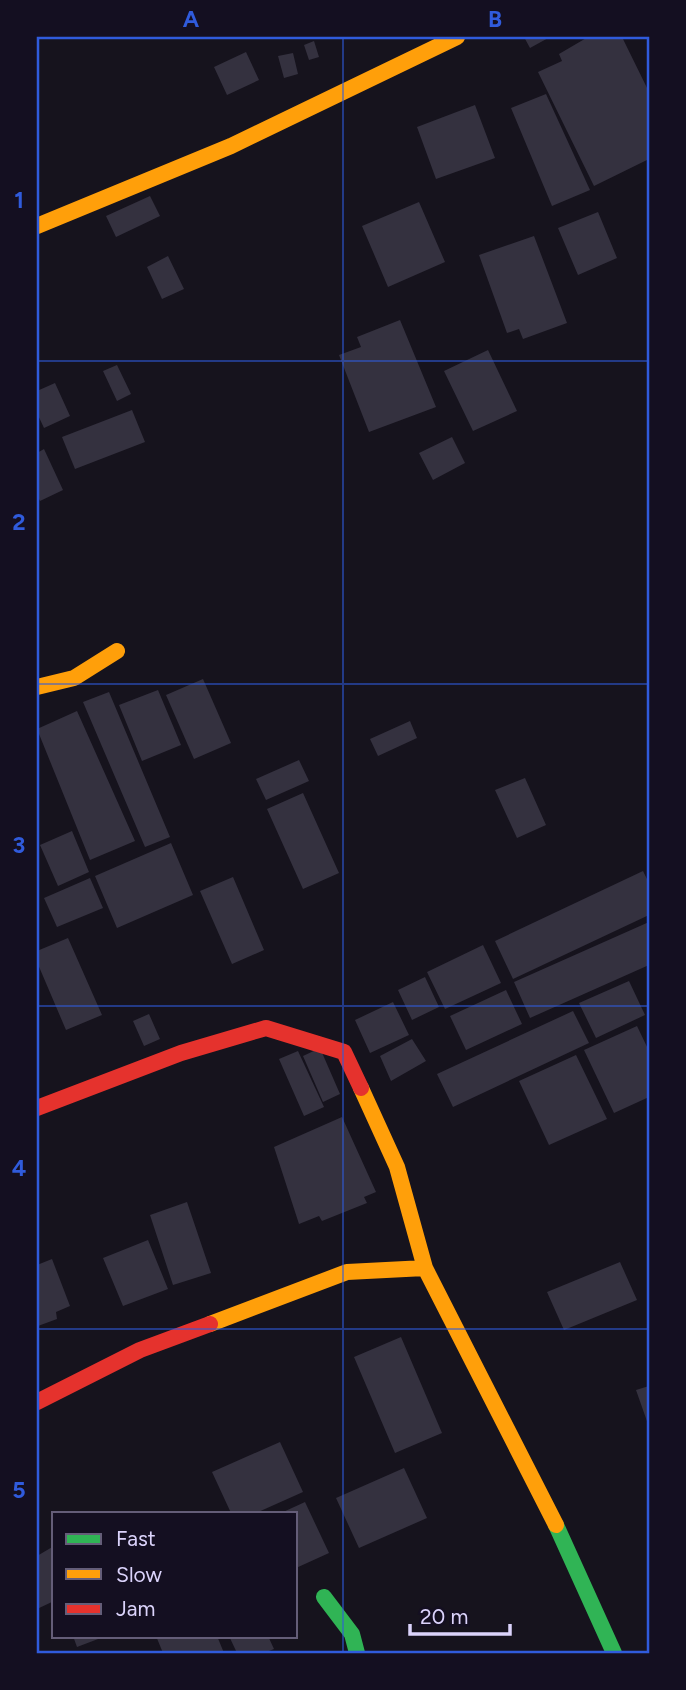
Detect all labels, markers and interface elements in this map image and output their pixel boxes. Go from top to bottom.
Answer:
text: A [183,5,200,33]
text: B [488,5,502,33]
text: 1 [14,186,24,214]
text: 2 [12,508,26,536]
text: 3 [13,831,25,859]
text: 4 [12,1154,26,1182]
text: 5 [12,1476,26,1504]
legend [52,1512,298,1638]
text: Fast [116,1526,156,1551]
text: Slow [116,1562,162,1587]
scale bar [410,1592,509,1636]
text: Jam [116,1596,155,1621]
text: 20 m [420,1604,468,1629]

